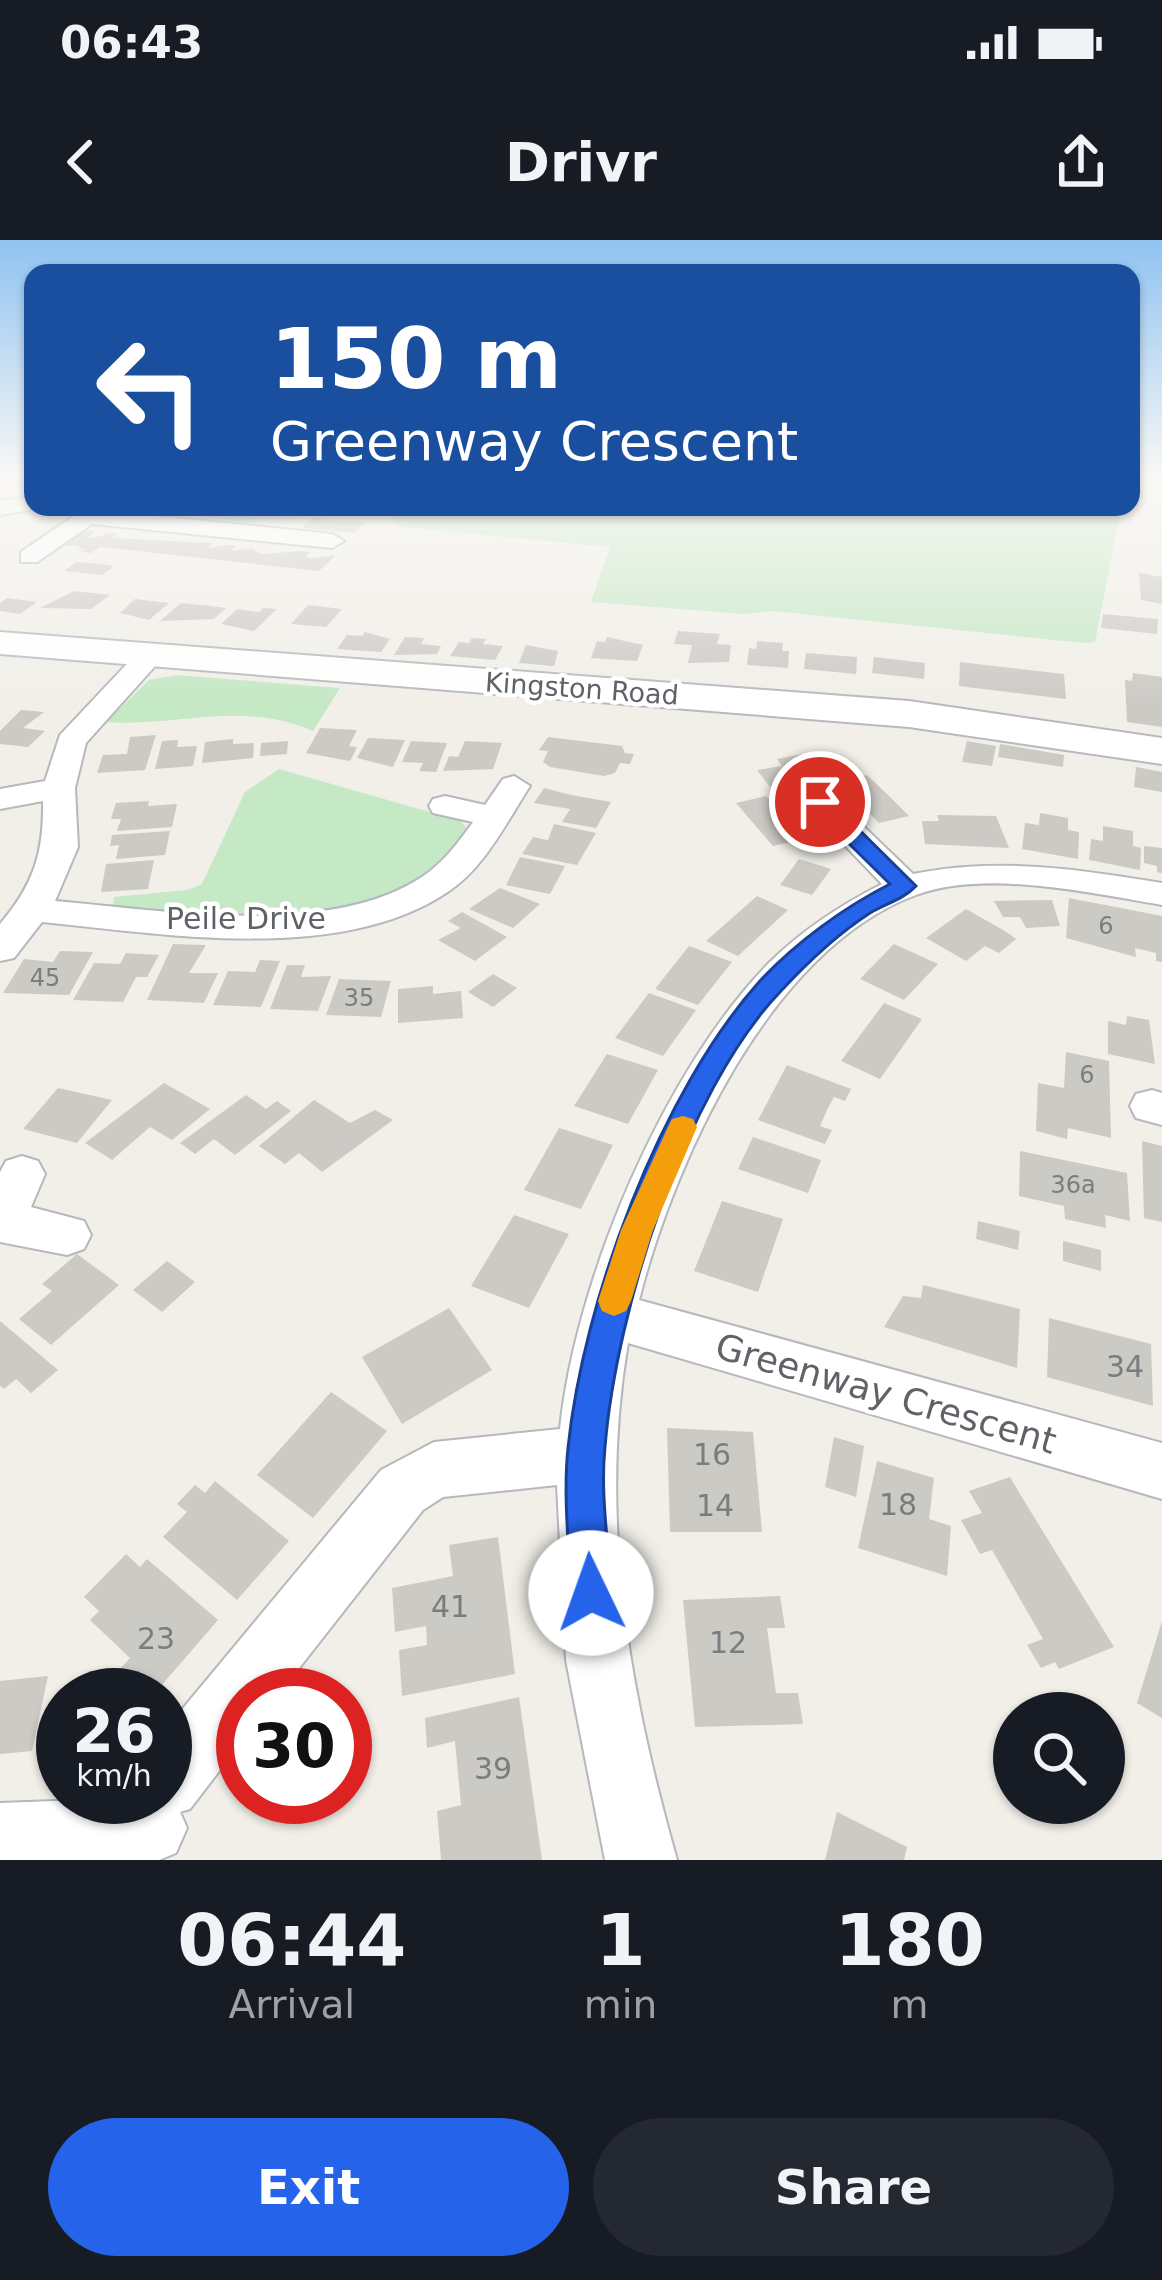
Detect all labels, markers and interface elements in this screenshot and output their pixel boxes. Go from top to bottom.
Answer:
text: 06:43 [60,16,203,69]
icon: back [48,129,114,195]
icon: share [1048,129,1114,195]
text: Drivr [505,131,657,194]
text: 150 m [270,310,562,408]
icon: left [72,312,228,468]
text: Greenway Crescent [270,410,798,473]
street label: Kingston Road [484,666,680,711]
pin [769,751,871,853]
icon: arrive [787,769,853,835]
street label: Peile Drive [166,901,326,936]
house number: 6 [1098,912,1114,940]
house number: 45 [30,964,60,992]
house number: 35 [344,984,374,1012]
house number: 6 [1079,1061,1095,1089]
house number: 36a [1050,1171,1096,1199]
street label: Greenway Crescent [711,1325,1061,1462]
house number: 34 [1106,1349,1144,1384]
house number: 16 [693,1437,731,1472]
house number: 18 [879,1487,917,1522]
house number: 14 [696,1488,734,1523]
position arrow [528,1530,654,1656]
house number: 41 [431,1589,469,1624]
house number: 23 [137,1621,175,1656]
house number: 12 [709,1625,747,1660]
speed limit sign: 30 [216,1668,372,1824]
map controls [993,1692,1125,1824]
button: search [993,1692,1125,1824]
text: 26 [72,1696,156,1766]
house number: 39 [474,1751,512,1786]
text: km/h [76,1758,152,1793]
text: 06:44 [177,1898,406,1982]
text: 1 [595,1898,645,1982]
text: 180 [834,1898,985,1982]
text: Arrival [228,1982,355,2027]
text: min [584,1982,657,2027]
text: m [891,1982,929,2027]
button: Exit [48,2118,569,2256]
button: Share [593,2118,1114,2256]

